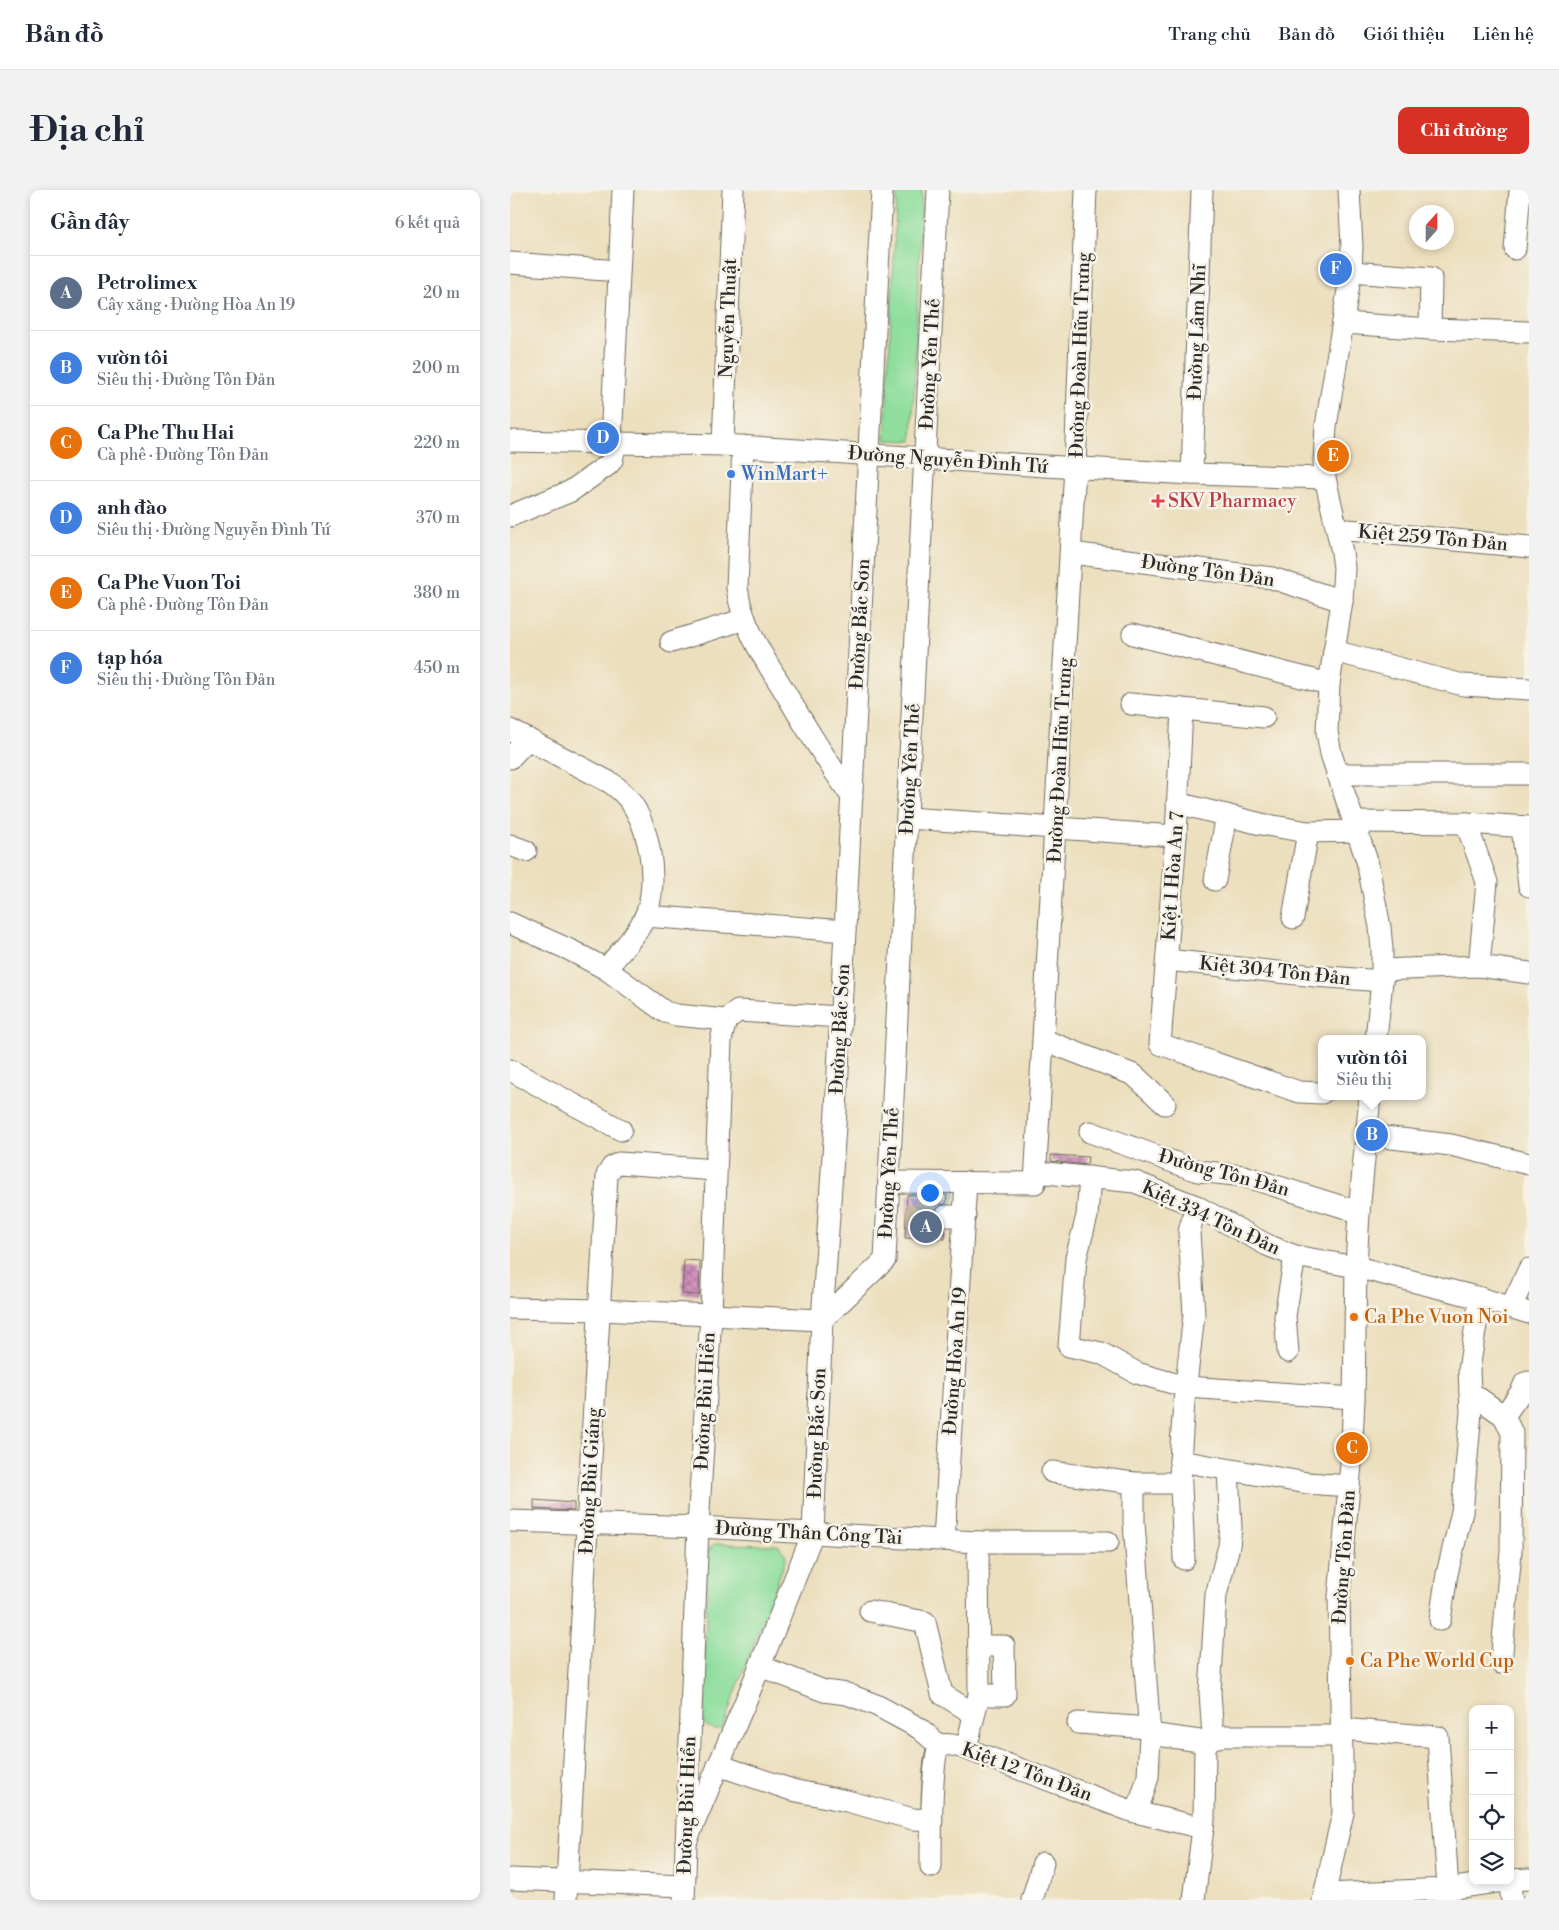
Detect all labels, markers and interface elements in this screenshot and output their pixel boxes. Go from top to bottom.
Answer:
text: Bản đồ [25,20,104,50]
text: Trang chủ [1168,23,1251,46]
text: Bản đồ [1279,23,1335,46]
text: Giới thiệu [1363,23,1445,46]
text: Liên hệ [1473,23,1534,46]
button: Chỉ đường [1398,107,1529,154]
text: Địa chỉ [30,109,144,152]
north arrow [1409,205,1454,250]
text: Gần đây [50,210,129,236]
text: 6 kết quả [395,213,460,233]
pin: F [1320,250,1352,288]
street label: Đường Đoàn Hữu Trưng [1064,252,1096,458]
street label: Nguyễn Thuật [714,257,742,378]
street label: Đường Lâm Nhĩ [1183,263,1211,400]
text: Petrolimex [97,271,198,295]
text: A [60,283,72,303]
text: 20 m [423,283,460,303]
text: Cây xăng · Đường Hòa An 19 [97,295,295,315]
street label: Đường Yên Thế [915,298,945,430]
text: vườn tôi [97,346,168,370]
text: B [60,358,72,378]
text: 200 m [412,358,460,378]
text: Siêu thị · Đường Tôn Đản [97,370,275,390]
pin: D [587,419,619,457]
text: Ca Phe Thu Hai [97,421,234,445]
text: C [60,433,72,453]
text: 220 m [414,433,460,453]
pin: E [1317,437,1349,475]
street label: Đường Nguyễn Đình Tứ [847,441,1050,479]
text: Cà phê · Đường Tôn Đản [97,445,269,465]
place label: WinMart+ [740,462,828,486]
marker: WinMart+ [725,468,737,480]
place label: SKV Pharmacy [1168,489,1297,513]
marker: SKV Pharmacy [1152,495,1164,507]
text: anh đào [97,496,167,520]
text: D [60,508,72,528]
text: 370 m [416,508,460,528]
street label: Kiệt 259 Tôn Đản [1357,519,1509,557]
text: Siêu thị · Đường Nguyễn Đình Tứ [97,520,330,540]
street label: Đường Tôn Đản [1140,550,1276,592]
street label: Đường Bắc Sơn [845,558,875,690]
text: Ca Phe Vuon Toi [97,571,241,595]
text: E [60,583,72,603]
text: 380 m [413,583,460,603]
text: Cà phê · Đường Tôn Đản [97,595,269,615]
text: tạp hóa [97,646,163,670]
street label: Đường Đoàn Hữu Trưng [1043,656,1077,863]
text: F [60,658,72,678]
text: 450 m [414,658,460,678]
text: Siêu thị · Đường Tôn Đản [97,670,275,690]
street label: Đường Yên Thế [895,703,925,835]
street label: Kiệt 1 Hòa An 7 [1157,810,1190,942]
street label: Kiệt 304 Tôn Đản [1198,951,1352,991]
street label: Đường Bắc Sơn [825,963,855,1095]
popup [1318,1035,1426,1100]
text: vườn tôi [1336,1046,1408,1070]
text: Siêu thị [1336,1070,1392,1090]
street label: Đường Yên Thế [874,1107,904,1239]
pin: B [1356,1116,1388,1154]
street label: Đường Tôn Đản [1156,1144,1292,1202]
street label: Kiệt 334 Tôn Đản [1138,1175,1284,1261]
your location [917,1180,943,1206]
pin: A [910,1208,942,1246]
street label: Đường Hòa An 19 [938,1286,972,1436]
place label: Ca Phe Vuon Noi [1364,1305,1509,1329]
marker: Ca Phe Vuon Noi [1348,1311,1360,1323]
street label: Đường Bùi Hiển [689,1331,721,1471]
street label: Đường Bắc Sơn [803,1367,831,1499]
street label: Đường Bùi Giáng [574,1407,606,1555]
pin: C [1336,1429,1368,1467]
street label: Đường Tôn Đản [1327,1489,1361,1625]
street label: Đường Thân Công Tài [715,1516,903,1550]
place label: Ca Phe World Cup [1360,1649,1514,1673]
marker: Ca Phe World Cup [1344,1655,1356,1667]
map controls [1469,1705,1514,1885]
button: + [1469,1705,1514,1750]
street label: Đường Bùi Hiển [673,1736,701,1874]
street label: Kiệt 12 Tôn Đản [959,1737,1095,1807]
button: − [1469,1750,1514,1795]
button: locate [1469,1795,1514,1840]
button: layers [1469,1840,1514,1885]

